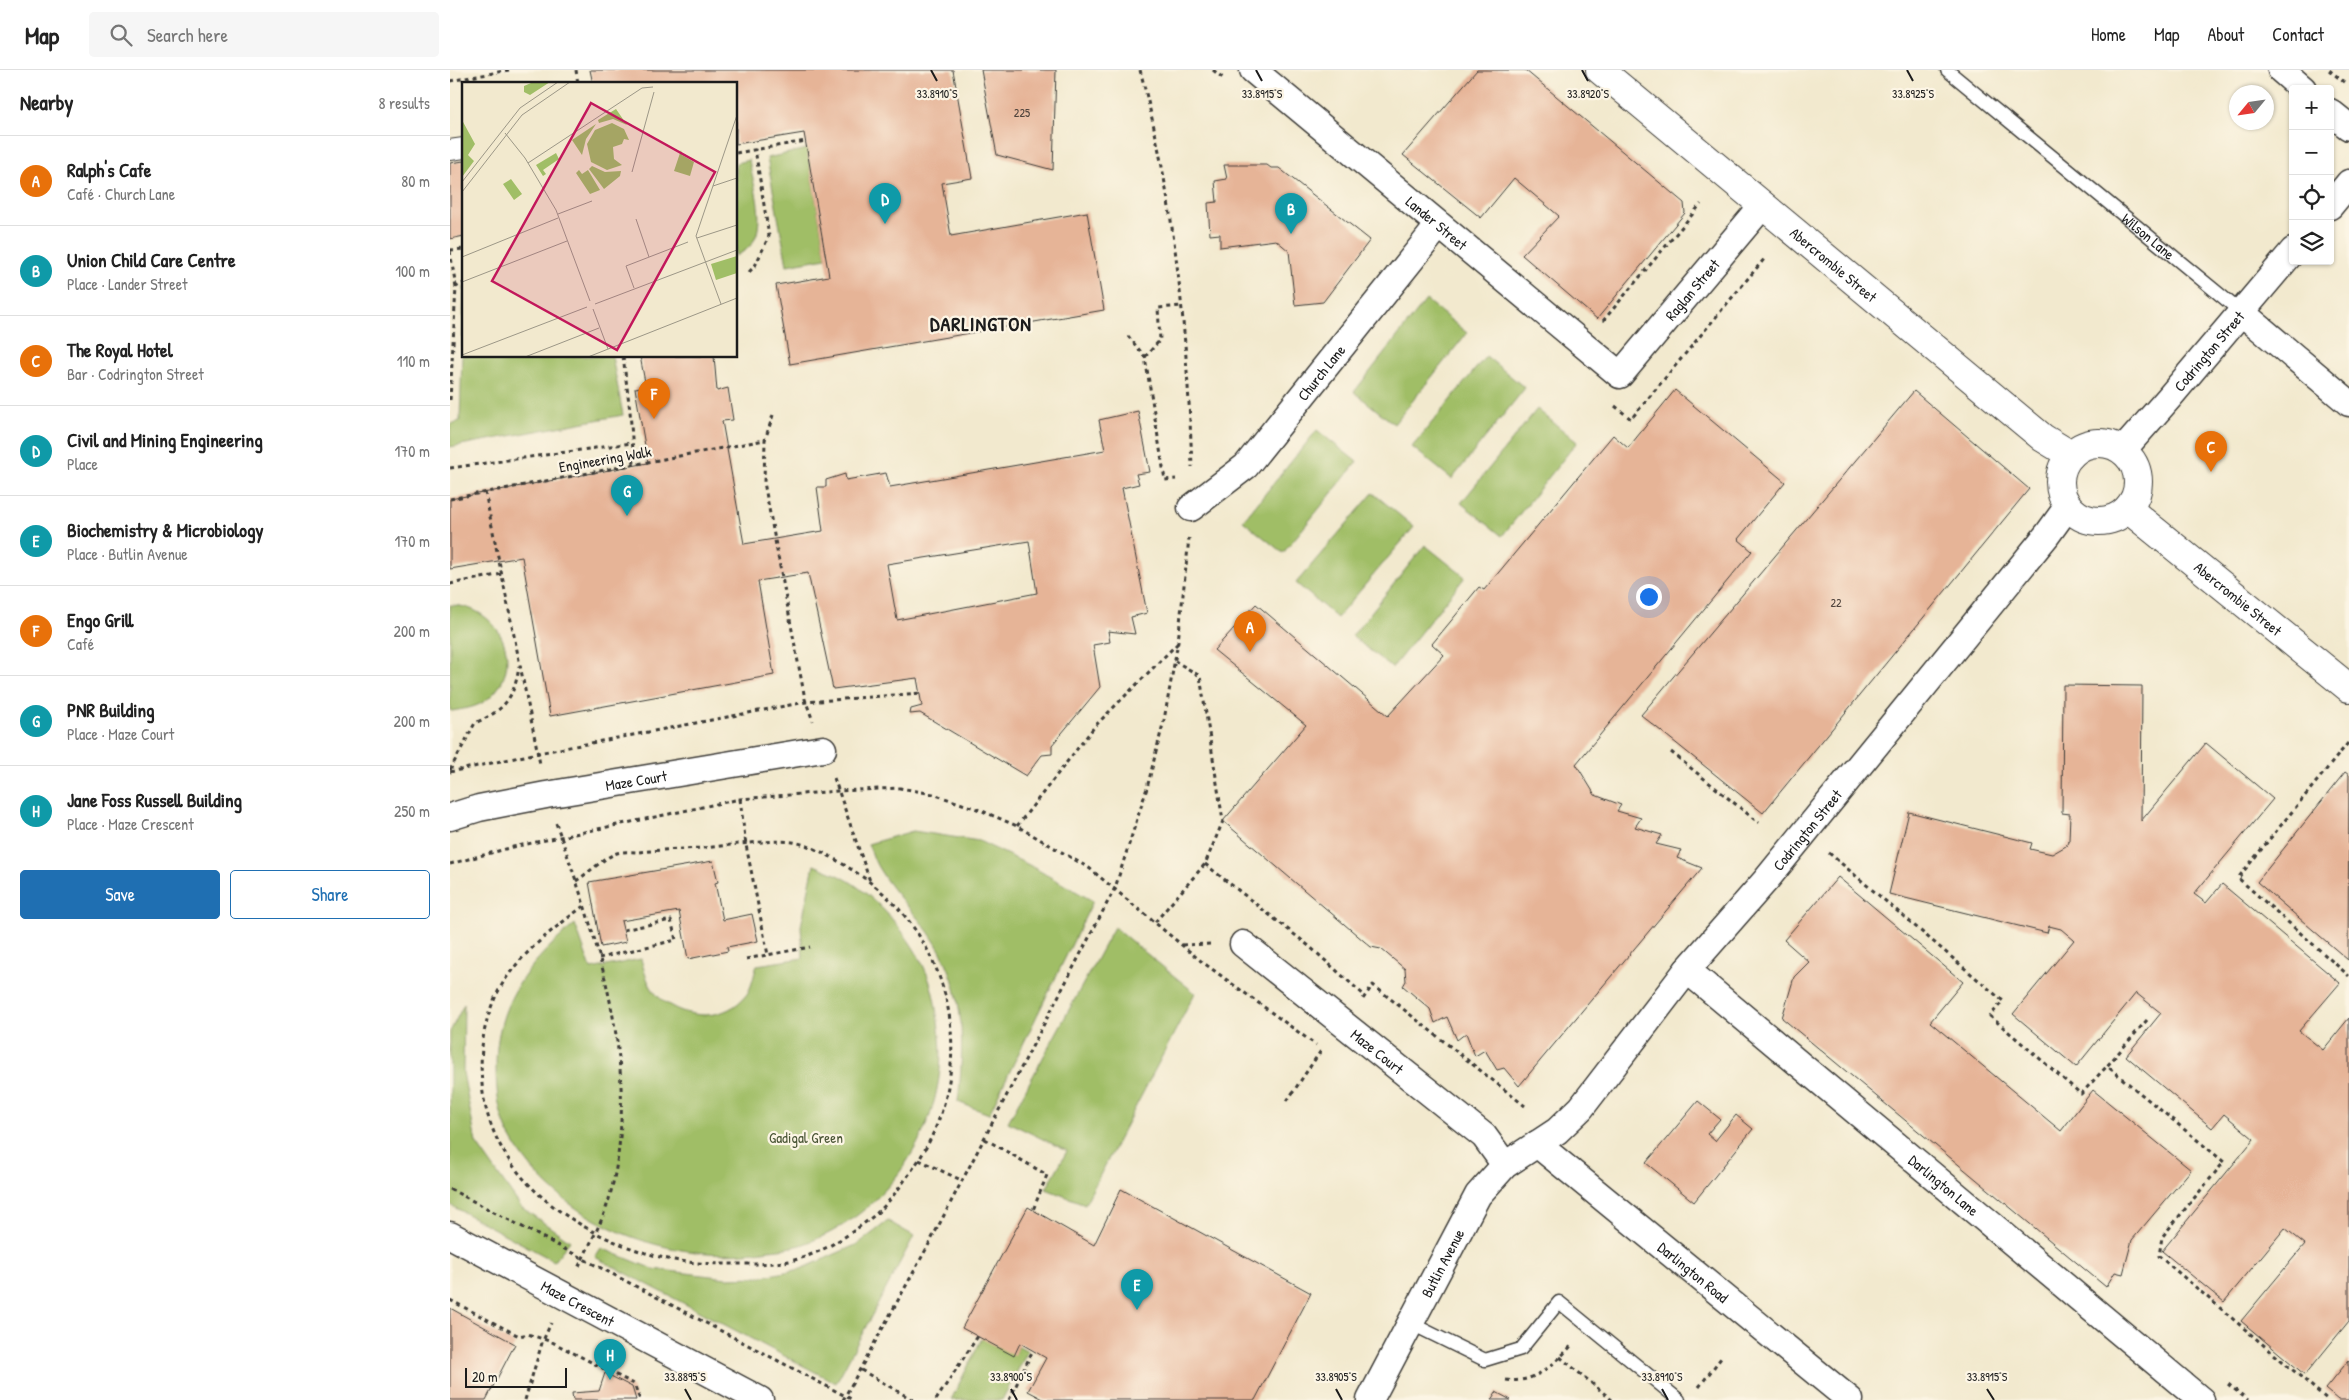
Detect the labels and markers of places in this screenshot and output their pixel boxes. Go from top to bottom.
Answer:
pin: D [869,183,901,224]
pin: B [1275,193,1307,234]
pin: F [638,378,670,419]
pin: C [2195,431,2227,472]
pin: G [611,475,643,516]
pin: A [1234,611,1266,652]
pin: E [1121,1269,1153,1310]
pin: H [594,1339,626,1380]

